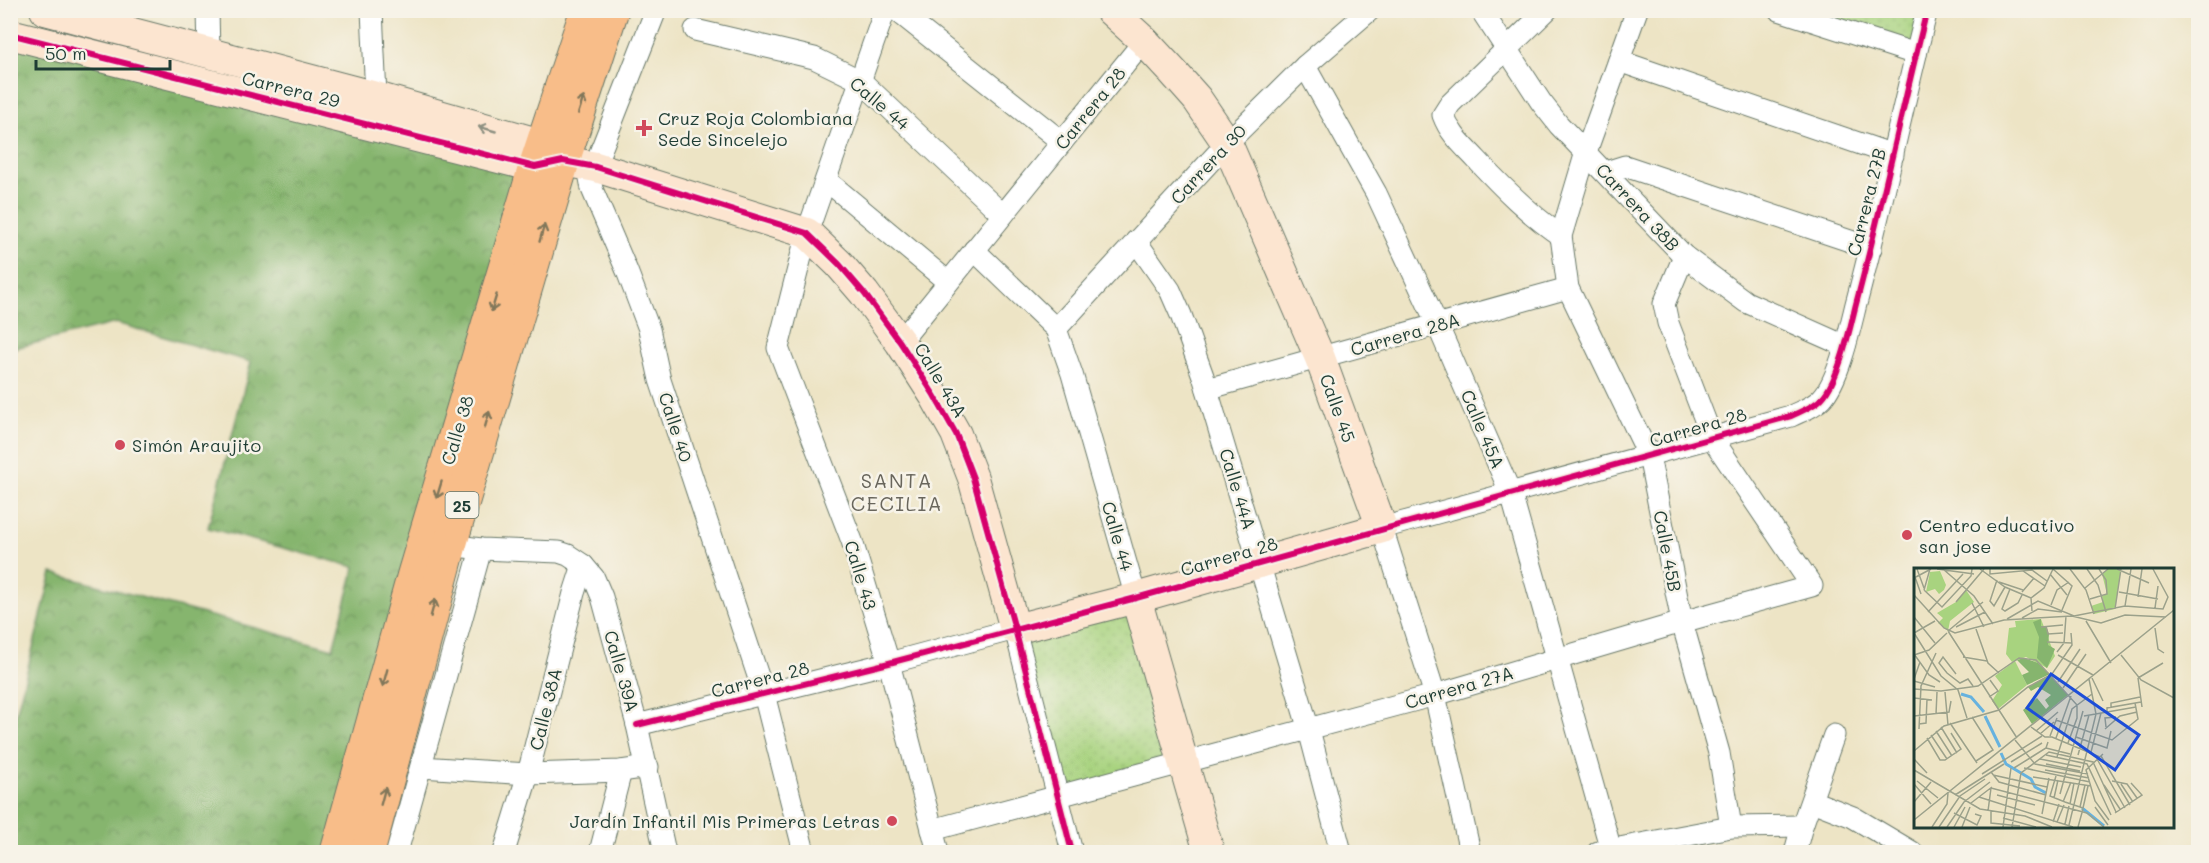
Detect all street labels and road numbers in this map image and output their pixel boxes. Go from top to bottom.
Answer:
street label: Carrera 28 [1049,61,1131,154]
street label: Carrera 29 [240,65,343,113]
street label: Calle 44 [845,71,915,135]
street label: Carrera 30 [1165,119,1251,209]
street label: Carrera 27B [1841,145,1891,259]
street label: Carrera 38B [1591,158,1685,256]
street label: Carrera 28A [1348,307,1462,361]
street label: Calle 43A [909,338,973,422]
street label: Calle 45 [1315,370,1361,446]
street label: Calle 45A [1456,386,1510,472]
street label: Calle 40 [654,389,698,465]
street label: Calle 38 [435,392,479,468]
street label: Carrera 28 [1647,402,1750,452]
street label: Calle 44A [1214,446,1262,532]
road number: 25 [446,492,478,518]
street label: Calle 44 [1097,498,1139,574]
street label: Calle 45B [1648,508,1688,594]
street label: Carrera 28 [1178,531,1281,581]
street label: Calle 43 [839,537,883,613]
street label: Calle 39A [599,627,645,715]
street label: Carrera 28 [708,655,812,703]
street label: Carrera 27A [1402,660,1516,714]
street label: Calle 38A [523,665,567,753]

